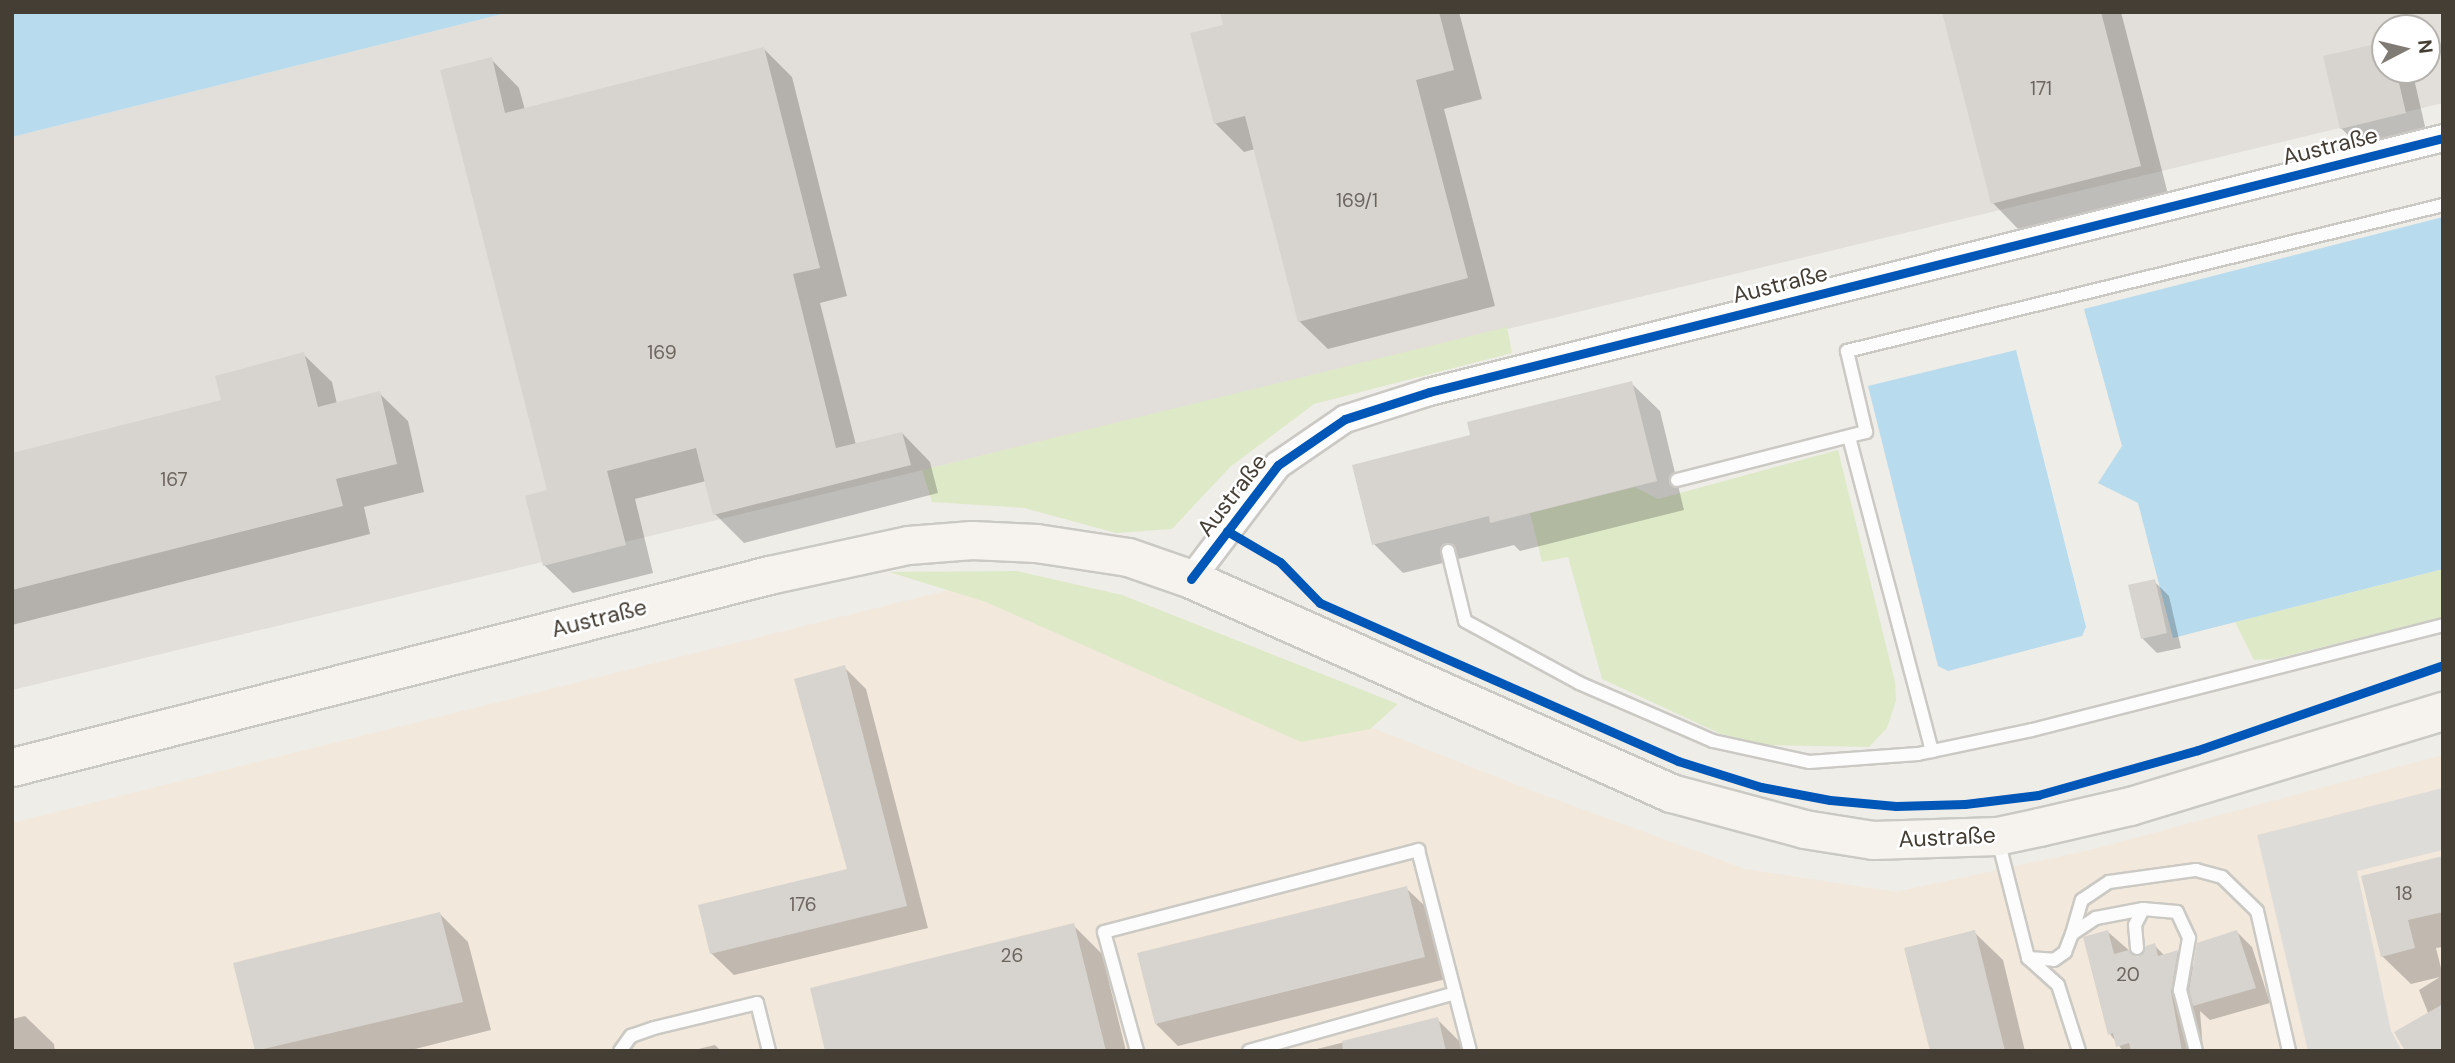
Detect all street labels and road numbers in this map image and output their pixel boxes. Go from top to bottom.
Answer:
street label: Austraße [2279,121,2381,171]
street label: Austraße [1729,259,1831,309]
street label: Austraße [1191,448,1273,542]
street label: Austraße [548,593,650,643]
street label: Austraße [1898,821,1996,853]

